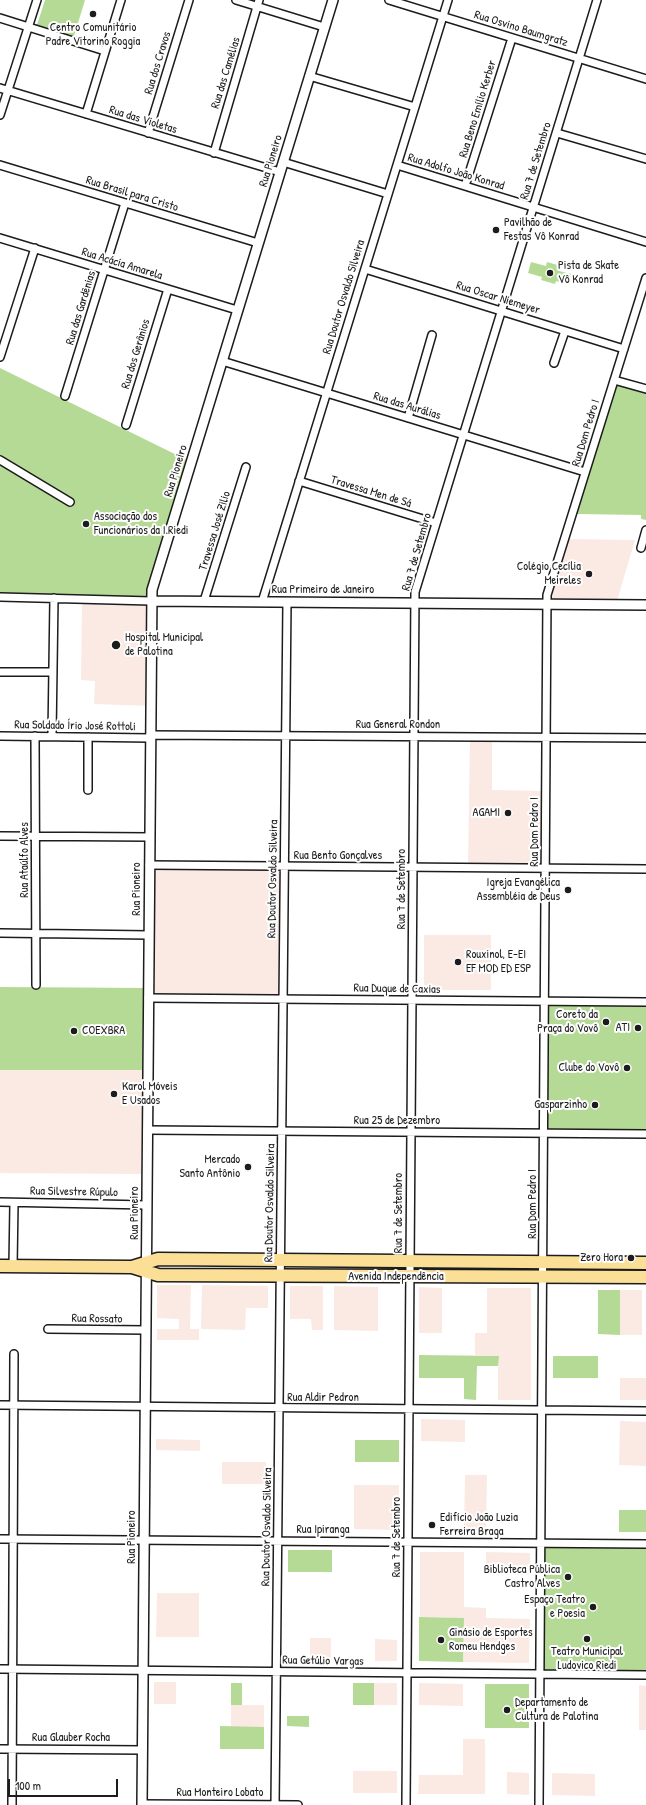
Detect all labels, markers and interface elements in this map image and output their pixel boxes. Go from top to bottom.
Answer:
street label: Rua Osvino Baumgratz [472,8,570,50]
marker: Centro Comunitário Padre Vitorino Roggia [88,9,98,19]
place label: Centro Comunitário Padre Vitorino Roggia [46,21,140,49]
street label: Rua dos Cravos [142,30,174,96]
street label: Rua das Camélias [208,36,244,110]
street label: Rua Beno Emílio Kerber [456,58,500,160]
street label: Rua das Violetas [107,103,179,137]
street label: Rua 7 de Setembro [517,120,555,202]
street label: Rua Pioneiro [256,133,286,189]
street label: Rua Adolfo João Konrad [406,150,506,194]
street label: Rua Brasil para Cristo [84,173,180,215]
place label: Pavilhão de Festas Vô Konrad [504,216,579,244]
marker: Pavilhão de Festas Vô Konrad [491,225,501,235]
street label: Rua Doutor Osvaldo Silveira [320,238,368,356]
street label: Rua Acácia Amarela [80,245,164,283]
place label: Pista de Skate Vô Konrad [558,259,619,287]
marker: Pista de Skate Vô Konrad [545,268,555,278]
street label: Rua das Gardênias [63,269,99,347]
street label: Rua Oscar Niemeyer [454,278,542,318]
street label: Rua dos Gerânios [119,317,153,391]
street label: Rua das Aurálias [372,389,442,423]
street label: Rua Dom Pedro I [569,398,603,468]
street label: Rua Pioneiro [161,443,191,499]
street label: Travessa Men de Sá [329,473,413,511]
street label: Travessa José Zilio [196,490,234,572]
place label: Associação dos Funcionários da I.Riedi [94,510,188,538]
street label: Rua 7 de Setembro [399,511,435,593]
marker: Associação dos Funcionários da I.Riedi [81,519,91,529]
place label: Colégio Cecília Meireles [517,560,581,588]
marker: Colégio Cecília Meireles [584,569,594,579]
street label: Rua Primeiro de Janeiro [272,583,374,597]
place label: Hospital Municipal de Palotina [125,631,203,659]
marker: Hospital Municipal de Palotina [110,639,122,651]
street label: Rua Soldado Írio José Rottoli [14,718,136,734]
street label: Rua General Rondon [356,718,440,732]
street label: Rua Dom Pedro I [528,797,542,867]
place label: AGAMI [473,806,500,820]
marker: AGAMI [503,808,513,818]
street label: Rua Doutor Osvaldo Silveira [265,820,281,938]
street label: Rua Ataúlfo Alves [18,822,32,898]
street label: Rua Bento Gonçalves [294,849,382,863]
street label: Rua 7 de Setembro [395,849,409,929]
street label: Rua Pioneiro [130,862,144,916]
place label: Igreja Evangélica Assembléia de Deus [477,876,560,904]
marker: Igreja Evangélica Assembléia de Deus [563,885,573,895]
place label: Rouxinol, E-EI EF MOD ED ESP [466,948,531,976]
marker: Rouxinol, E-EI EF MOD ED ESP [453,957,463,967]
street label: Rua Duque de Caxias [353,981,441,997]
place label: Coreto da Praça do Vovô [537,1008,598,1036]
marker: Coreto da Praça do Vovô [601,1017,611,1027]
place label: ATI [616,1021,630,1035]
marker: ATI [633,1023,643,1033]
place label: COEXBRA [82,1024,125,1038]
marker: COEXBRA [69,1026,79,1036]
place label: Clube do Vovô [558,1061,619,1075]
marker: Clube do Vovô [622,1063,632,1073]
place label: Karol Móveis E Usados [122,1080,177,1108]
marker: Karol Móveis E Usados [109,1089,119,1099]
place label: Gasparzinho [534,1098,587,1112]
marker: Gasparzinho [590,1100,600,1110]
street label: Rua 25 de Dezembro [354,1114,440,1128]
street label: Rua Doutor Osvaldo Silveira [262,1144,278,1262]
place label: Mercado Santo Antônio [179,1153,240,1181]
marker: Mercado Santo Antônio [243,1162,253,1172]
street label: Rua Dom Pedro I [526,1169,540,1239]
street label: Rua 7 de Setembro [392,1173,406,1253]
street label: Rua Silvestre Rúpulo [30,1184,118,1200]
street label: Rua Pioneiro [128,1186,142,1240]
place label: Zero Hora [580,1251,623,1265]
marker: Zero Hora [626,1253,636,1263]
street label: Avenida Independência [348,1270,444,1284]
street label: Rua Rossato [71,1311,123,1327]
street label: Rua Aldir Pedron [287,1391,359,1405]
street label: Rua Doutor Osvaldo Silveira [259,1468,275,1586]
street label: Rua 7 de Setembro [390,1497,404,1577]
street label: Rua Pioneiro [125,1510,139,1564]
place label: Edifício João Luzia Ferreira Braga [440,1511,518,1539]
marker: Edifício João Luzia Ferreira Braga [427,1520,437,1530]
street label: Rua Ipiranga [296,1523,350,1537]
place label: Biblioteca Pública Castro Alves [484,1563,560,1591]
marker: Biblioteca Pública Castro Alves [563,1572,573,1582]
place label: Espaço Teatro e Poesia [524,1593,585,1621]
marker: Espaço Teatro e Poesia [588,1602,598,1612]
place label: Ginásio de Esportes Romeu Hendges [449,1626,533,1654]
marker: Teatro Municipal Ludovico Riedi [582,1634,592,1644]
marker: Ginásio de Esportes Romeu Hendges [436,1635,446,1645]
place label: Teatro Municipal Ludovico Riedi [551,1645,623,1673]
street label: Rua Getúlio Vargas [282,1653,364,1669]
place label: Departamento de Cultura de Palotina [515,1696,598,1724]
marker: Departamento de Cultura de Palotina [502,1705,512,1715]
street label: Rua Glauber Rocha [32,1731,110,1745]
scale bar [10,1771,120,1797]
text: 100 m [15,1777,41,1794]
street label: Rua Monteiro Lobato [177,1786,263,1800]

